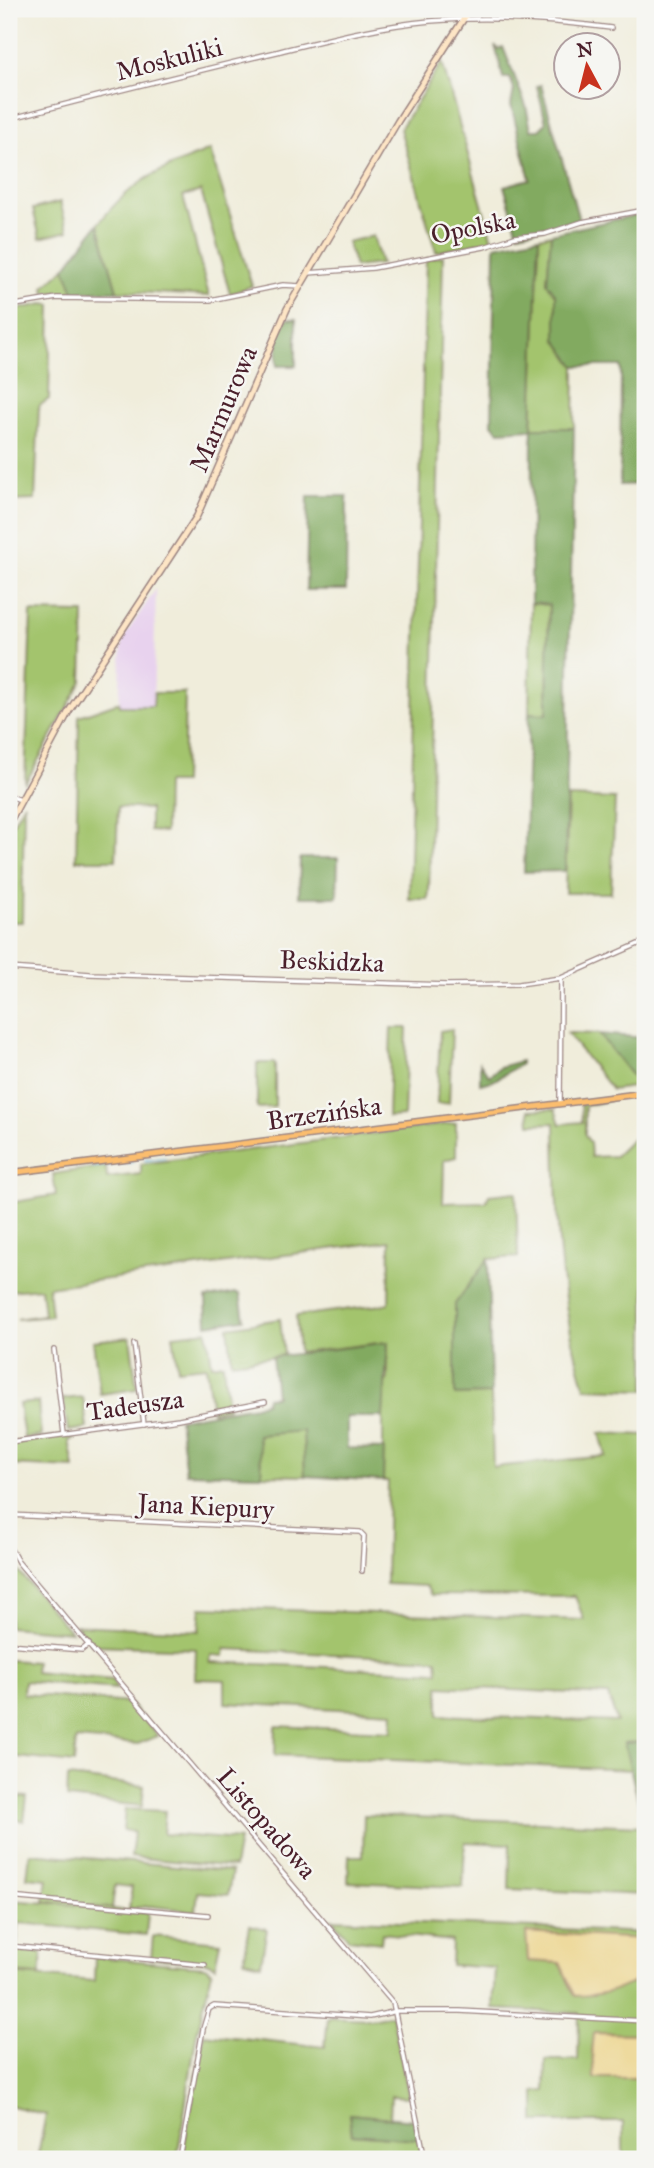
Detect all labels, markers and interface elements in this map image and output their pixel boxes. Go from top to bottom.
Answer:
street label: Moskuliki [112,30,226,88]
north arrow [552,32,622,102]
text: N [576,37,594,62]
street label: Opolska [428,203,518,251]
street label: Marmurowa [182,341,264,477]
street label: Beskidzka [279,943,385,979]
street label: Brzezińska [265,1089,383,1137]
street label: Tadeusza [85,1382,185,1428]
street label: Jana Kiepury [134,1486,276,1526]
street label: Listopadowa [210,1761,324,1885]

